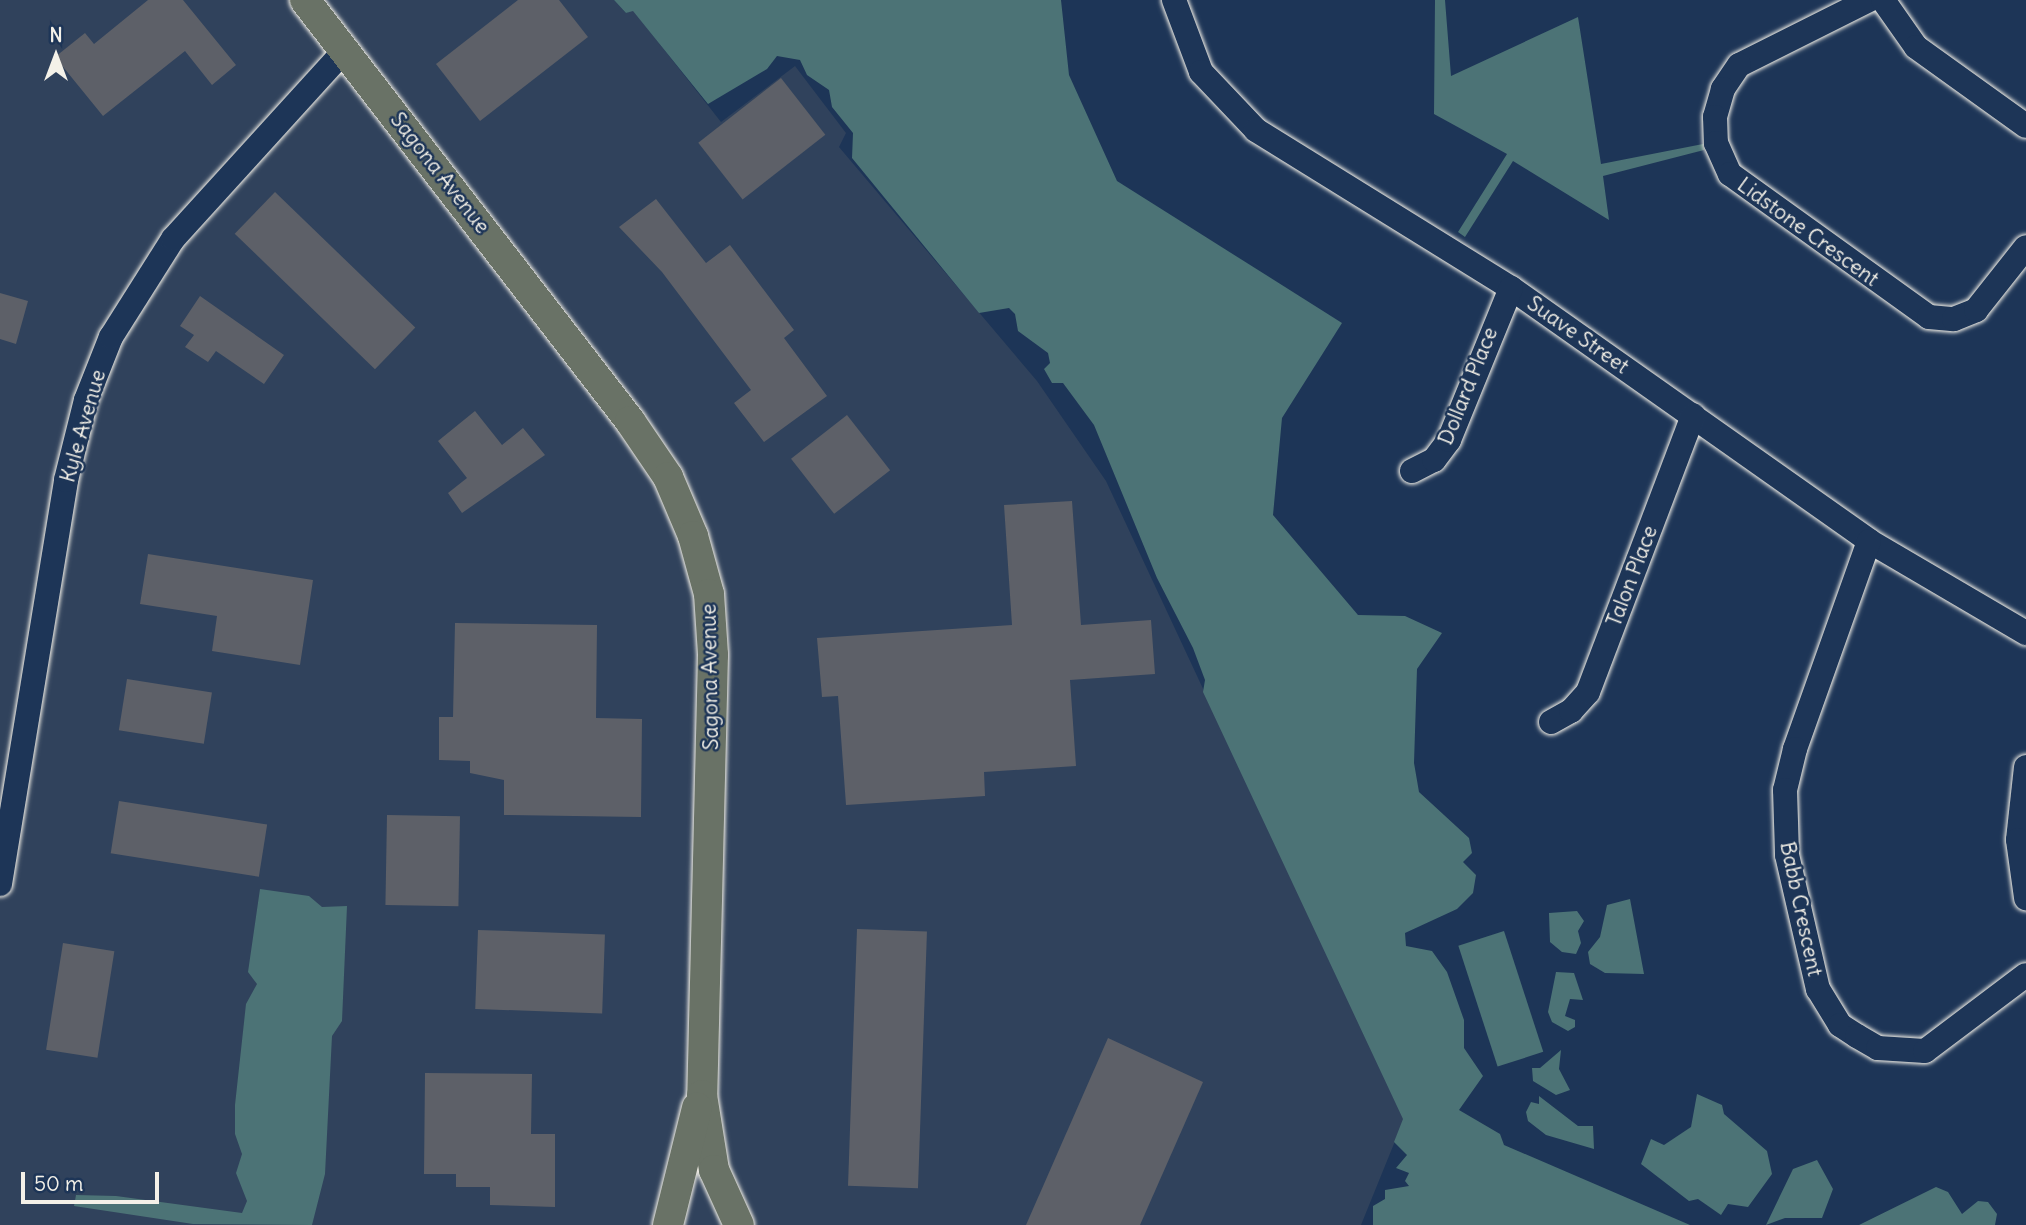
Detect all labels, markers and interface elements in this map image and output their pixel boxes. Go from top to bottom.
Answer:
north arrow [21,21,91,91]
text: N [49,23,63,47]
street label: Sagona Avenue [385,107,495,239]
street label: Lidstone Crescent [1732,172,1884,292]
street label: Suave Street [1522,291,1634,379]
street label: Dollard Place [1433,324,1503,448]
street label: Kyle Avenue [55,367,111,485]
street label: Talon Place [1601,522,1663,630]
street label: Sagona Avenue [696,603,724,751]
street label: Babb Crescent [1774,839,1828,979]
scale bar [24,1158,163,1202]
text: 50 m [34,1170,83,1197]

